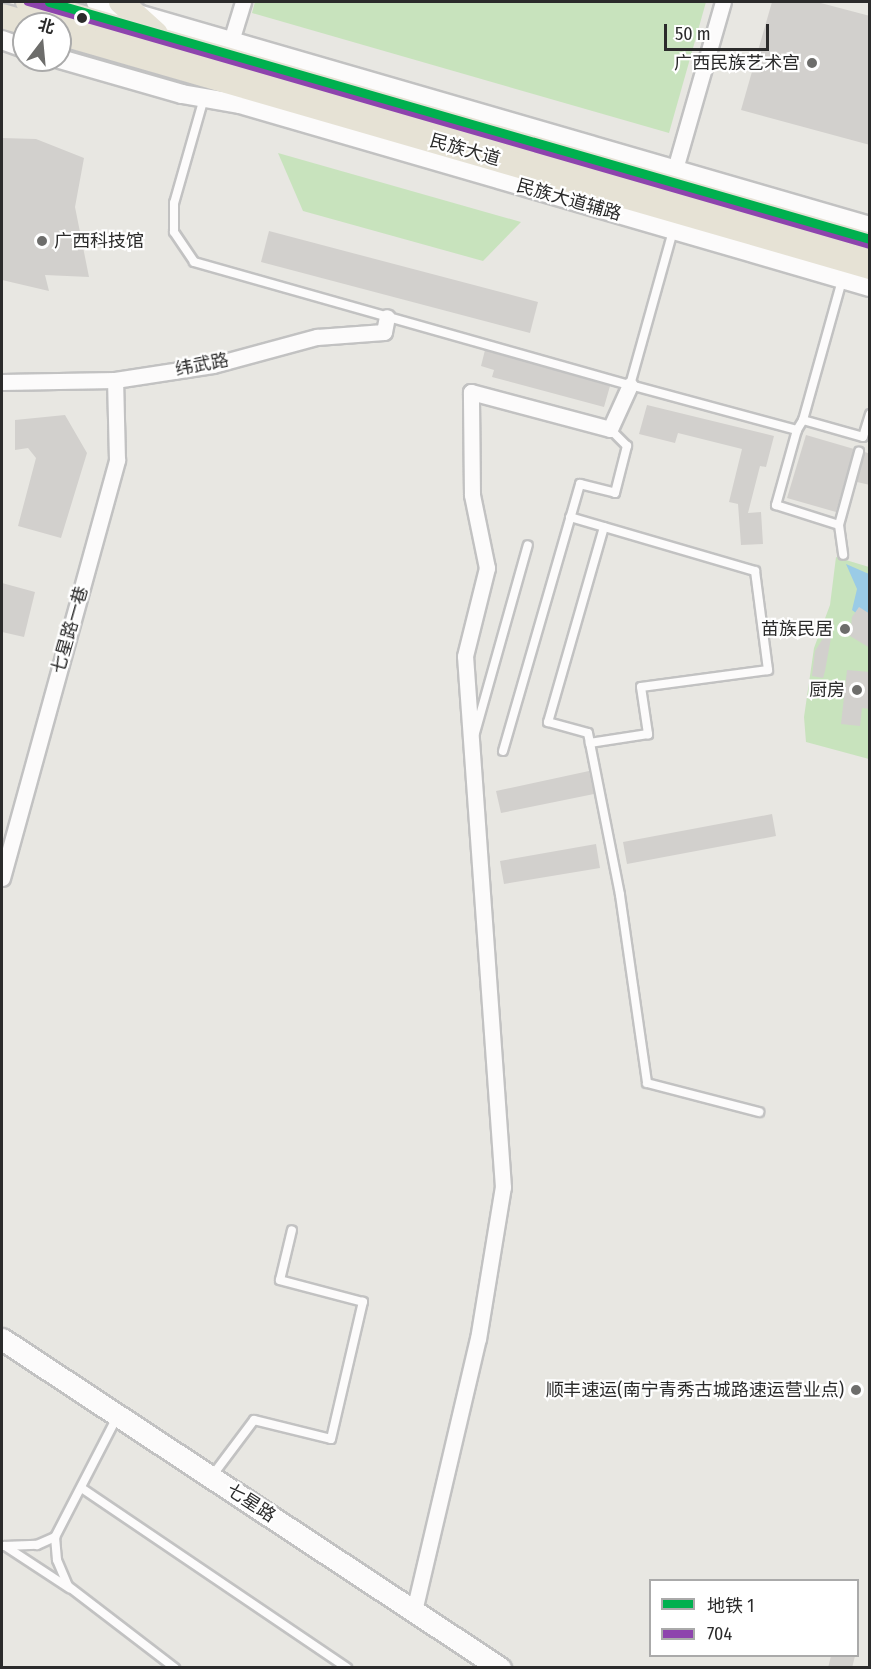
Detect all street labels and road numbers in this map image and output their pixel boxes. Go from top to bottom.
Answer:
street label: 民族大道 [427,130,503,170]
street label: 民族大道辅路 [514,175,624,225]
street label: 纬武路 [173,349,231,381]
street label: 七星路一巷 [47,584,93,676]
street label: 七星路 [222,1479,280,1527]

